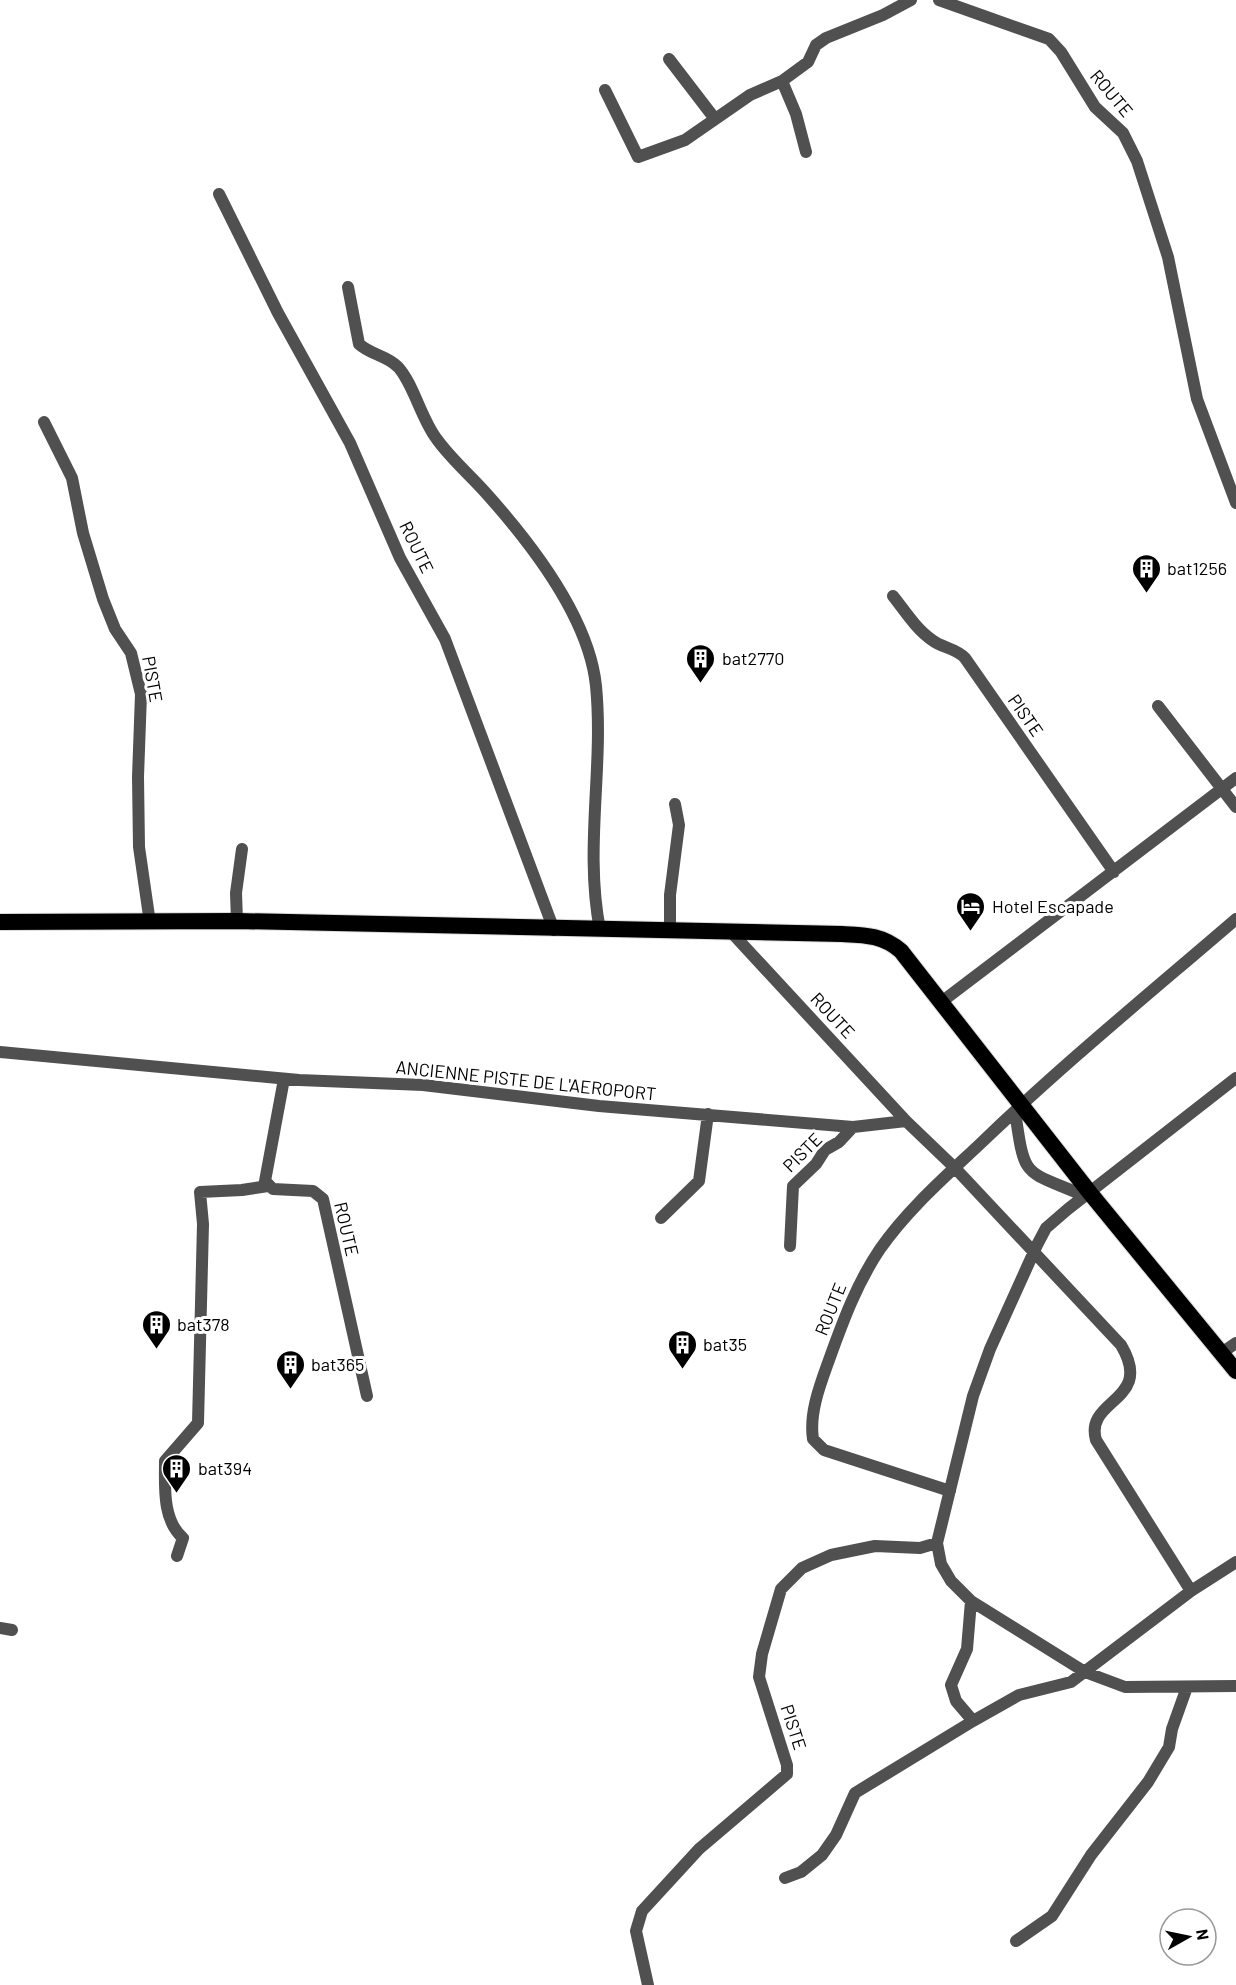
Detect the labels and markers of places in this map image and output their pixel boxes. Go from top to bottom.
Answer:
building icon: bat1256 [1130,552,1162,594]
place label: bat1256 [1167,557,1227,579]
building icon: bat2770 [685,642,717,684]
place label: bat2770 [722,647,784,669]
hotel icon: Hotel Escapade [955,890,987,932]
place label: Hotel Escapade [992,895,1114,917]
building icon: bat378 [140,1308,172,1350]
place label: bat378 [177,1313,230,1335]
building icon: bat35 [666,1328,698,1370]
place label: bat35 [703,1333,747,1355]
building icon: bat365 [274,1348,306,1390]
place label: bat365 [311,1353,364,1375]
building icon: bat394 [161,1452,193,1494]
place label: bat394 [198,1457,252,1479]

